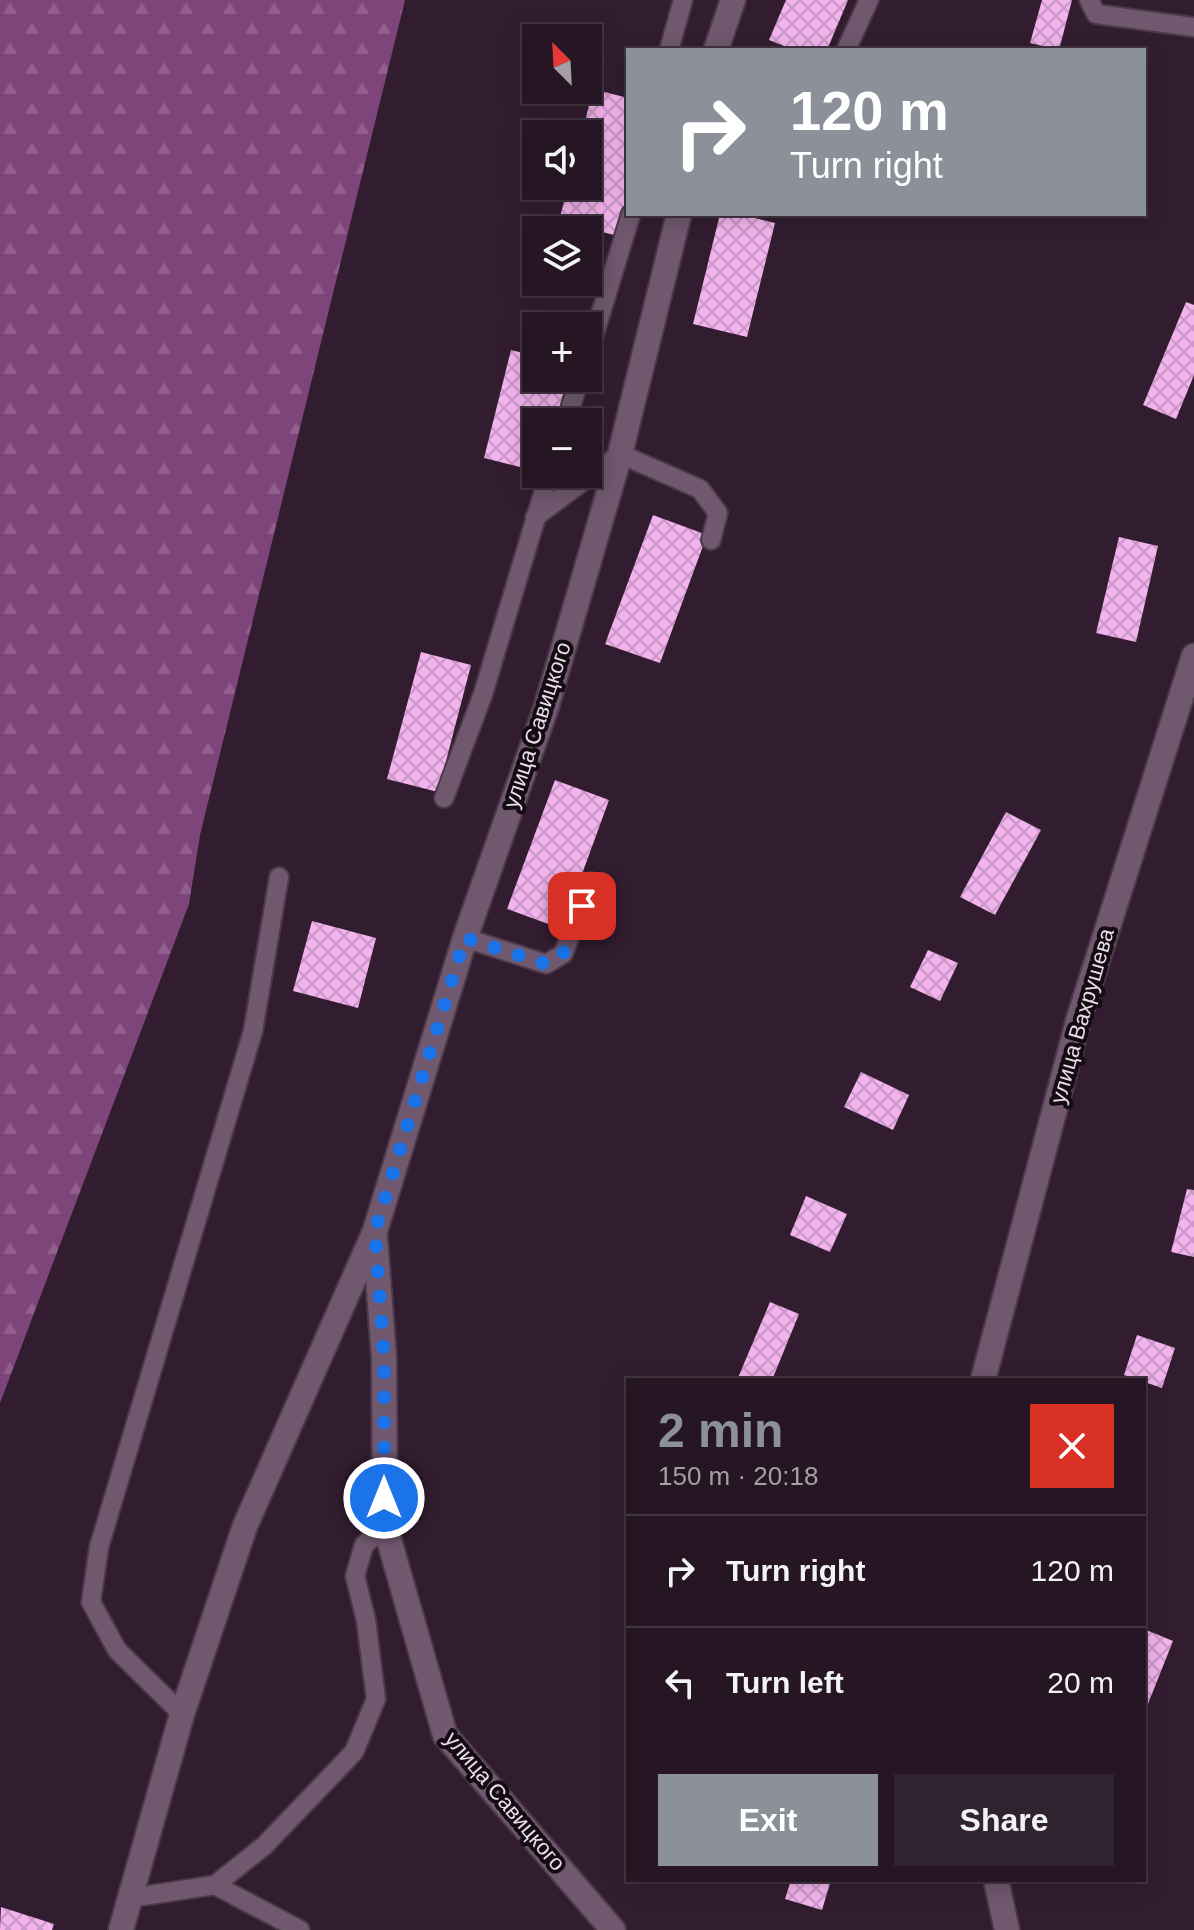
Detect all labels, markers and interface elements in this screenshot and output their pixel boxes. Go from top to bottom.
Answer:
north arrow [522,24,602,104]
map controls [522,24,602,488]
text: 120 m [790,79,949,142]
icon: right [658,80,762,184]
button: sound [522,120,602,200]
text: Turn right [790,145,943,186]
button: layers [522,216,602,296]
button: + [522,312,602,392]
button: − [522,408,602,488]
street label: улица Савицкого [498,639,576,811]
pin [548,872,616,940]
icon: arrive [560,884,604,928]
street label: улица Вахрушева [1045,925,1119,1106]
text: 2 min [658,1404,783,1457]
button: close [1030,1404,1114,1488]
position arrow [342,1456,426,1540]
text: 150 m · 20:18 [658,1461,818,1491]
icon: right [658,1549,702,1593]
text: Turn right [726,1554,865,1587]
text: 120 m [1031,1554,1114,1587]
icon: left [658,1661,702,1705]
text: Turn left [726,1666,844,1699]
text: 20 m [1047,1666,1114,1699]
street label: улица Савицкого [440,1727,570,1875]
button: Exit [658,1774,878,1866]
button: Share [894,1774,1114,1866]

